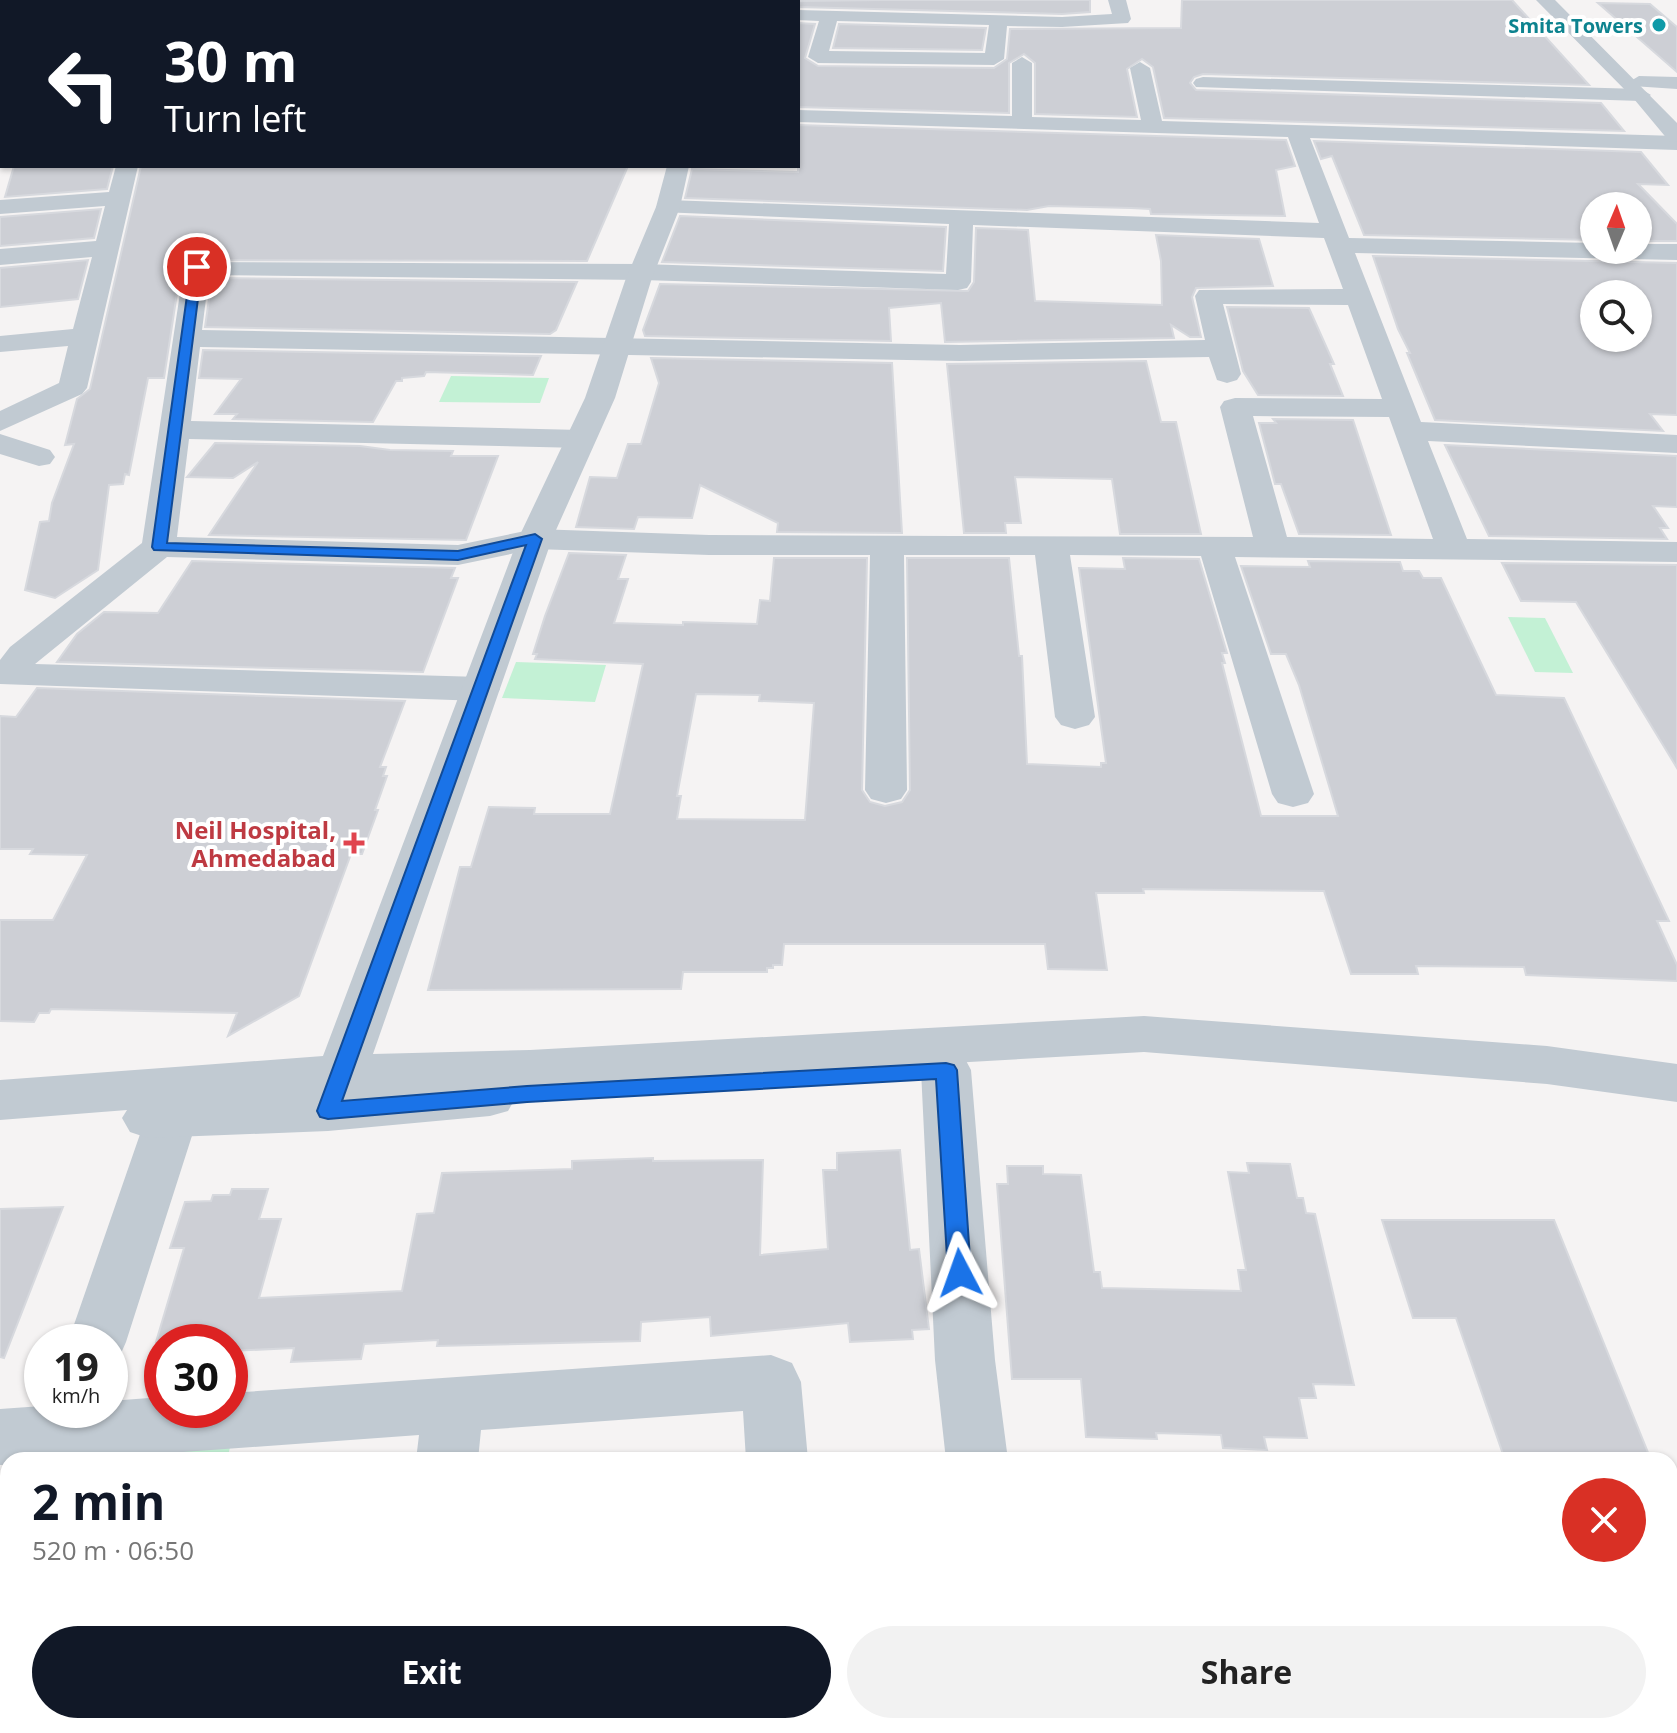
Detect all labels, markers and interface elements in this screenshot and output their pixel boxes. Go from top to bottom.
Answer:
place label: Smita Towers [1508,12,1643,39]
marker: Smita Towers [1650,16,1668,34]
text: 30 m [164,22,298,98]
icon: left [32,32,136,136]
text: Turn left [164,94,306,143]
north arrow [1580,192,1652,264]
map controls [1580,192,1652,352]
pin [163,233,231,301]
icon: arrive [175,245,219,289]
button: search [1580,280,1652,352]
place label: Neil Hospital, Ahmedabad [175,813,336,874]
marker: Neil Hospital, Ahmedabad [343,832,365,854]
position arrow [918,1231,1002,1315]
speed limit sign: 30 [144,1324,248,1428]
text: 19 [53,1338,99,1393]
text: km/h [52,1382,100,1409]
text: 2 min [32,1469,165,1534]
button: close [1562,1478,1646,1562]
text: 520 m · 06:50 [32,1532,194,1568]
button: Exit [32,1626,831,1718]
button: Share [847,1626,1646,1718]

